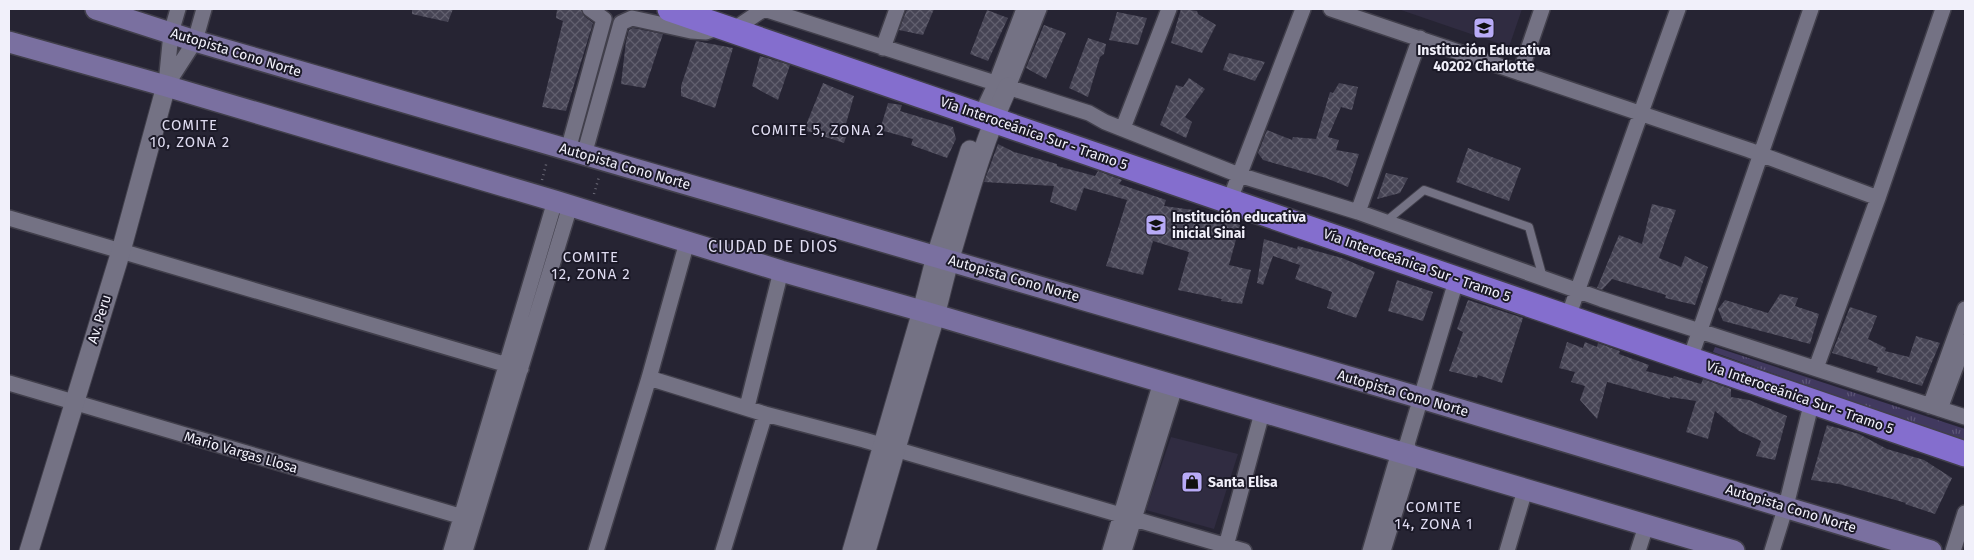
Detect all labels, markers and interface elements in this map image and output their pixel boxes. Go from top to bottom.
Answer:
school or university icon: Institución Educativa 40202 Charlotte [1472,16,1496,40]
street label: Autopista Cono Norte [168,25,303,80]
place label: Institución Educativa 40202 Charlotte [1417,42,1551,75]
street label: Vía Interoceánica Sur - Tramo 5 [938,93,1130,174]
district label: COMITE 10, ZONA 2 [150,116,230,151]
district label: COMITE 5, ZONA 2 [751,121,885,139]
street label: Autopista Cono Norte [557,140,692,193]
place label: Institución educativa inicial Sinai [1172,209,1307,242]
school or university icon: Institución educativa inicial Sinai [1144,213,1168,237]
street label: Vía Interoceánica Sur - Tramo 5 [1321,225,1513,306]
district label: CIUDAD DE DIOS [708,237,838,256]
district label: COMITE 12, ZONA 2 [551,248,631,283]
street label: Autopista Cono Norte [946,252,1081,305]
street label: Av. Peru [84,293,115,346]
street label: Vía Interoceánica Sur - Tramo 5 [1704,357,1896,438]
street label: Autopista Cono Norte [1335,367,1470,420]
street label: Mario Vargas Llosa [182,428,300,477]
shop icon: Santa Elisa [1180,470,1204,494]
place label: Santa Elisa [1208,474,1278,491]
street label: Autopista Cono Norte [1723,481,1858,536]
district label: COMITE 14, ZONA 1 [1394,498,1474,533]

